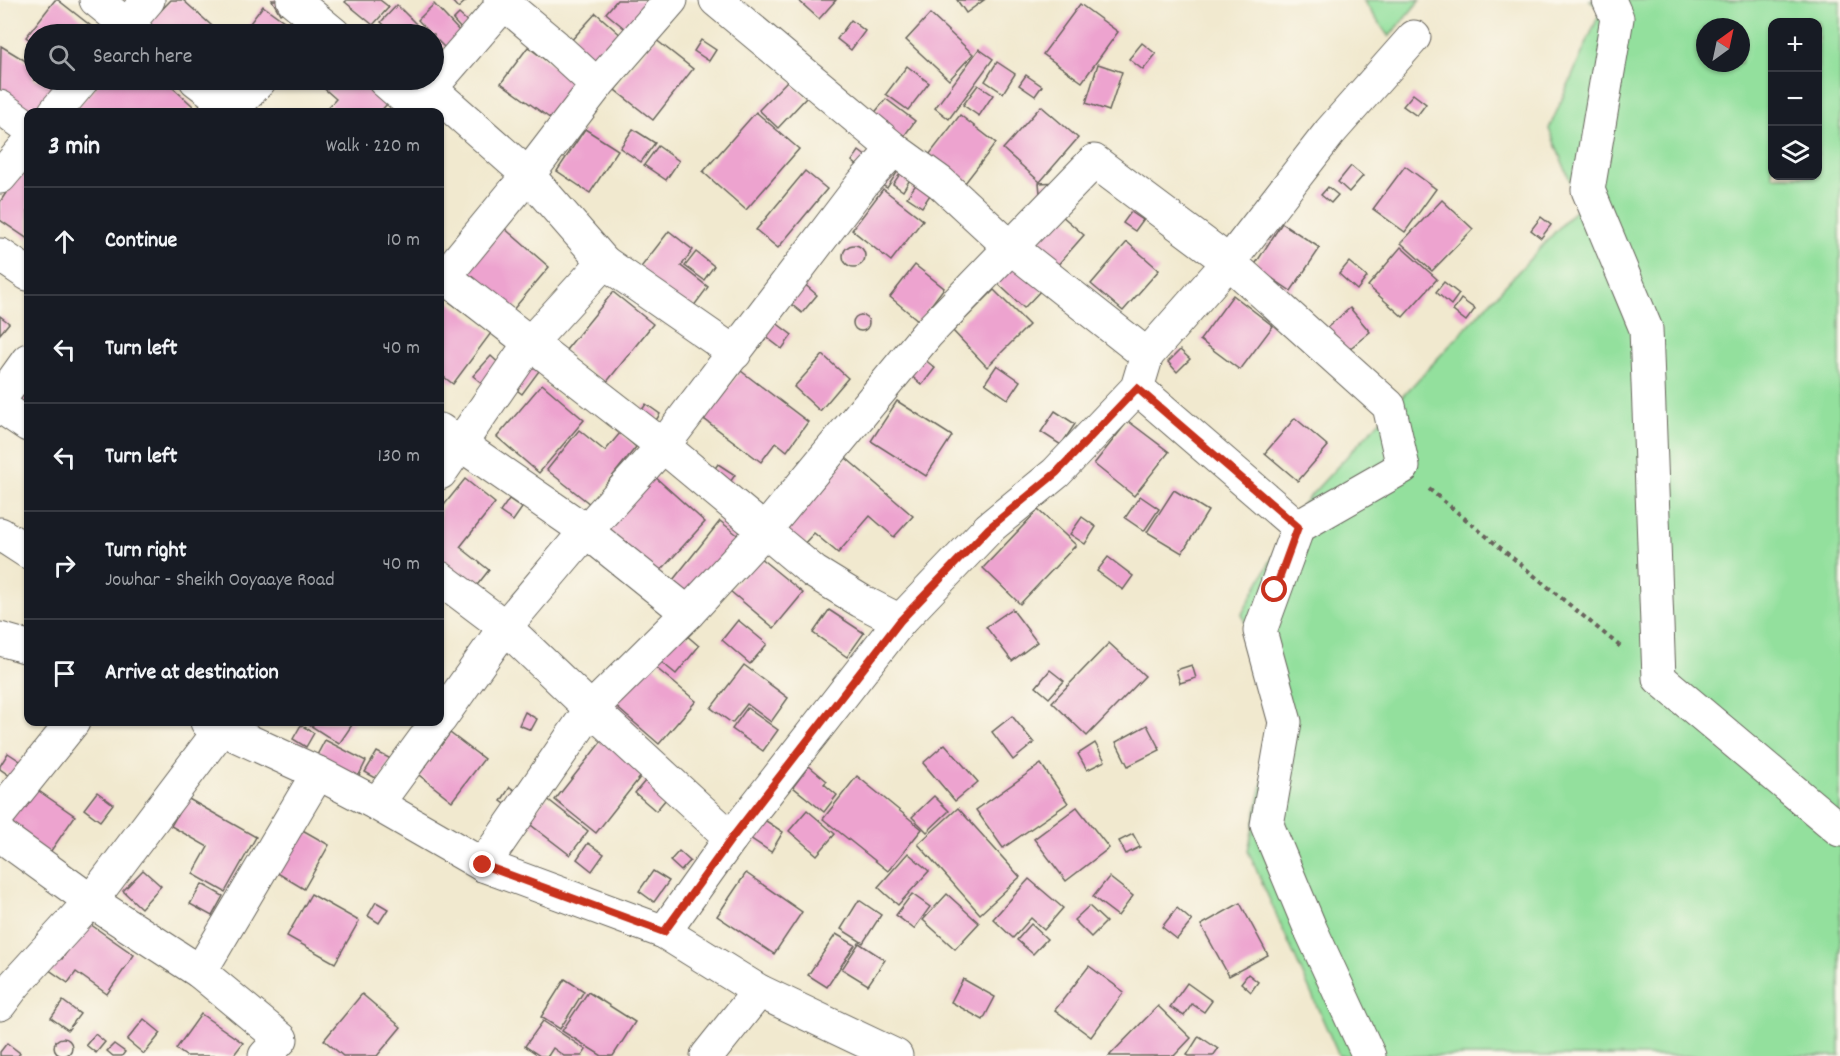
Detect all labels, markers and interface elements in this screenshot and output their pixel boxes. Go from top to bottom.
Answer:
north arrow [1696,18,1750,72]
map controls [1768,18,1822,180]
button: + [1768,18,1822,72]
search box [24,24,444,90]
icon: search [45,41,78,74]
text: Search here [93,42,192,73]
button: − [1768,72,1822,126]
button: layers [1768,126,1822,180]
text: 3 min [48,129,100,166]
text: Walk · 220 m [326,133,420,161]
icon: ahead [48,225,81,258]
text: Continue [105,226,177,257]
text: 10 m [386,227,420,255]
icon: left [48,333,81,366]
text: Turn left [105,334,177,365]
text: 40 m [382,335,420,363]
icon: left [48,441,81,474]
text: Turn left [105,442,177,473]
text: 130 m [378,443,420,471]
text: Turn right [105,536,187,567]
icon: right [48,549,81,582]
text: 40 m [382,551,420,579]
text: Jowhar - Sheikh Ooyaaye Road [105,567,335,595]
route start [1261,576,1287,602]
icon: arrive [48,657,81,690]
text: Arrive at destination [105,658,279,689]
route end [469,851,495,877]

